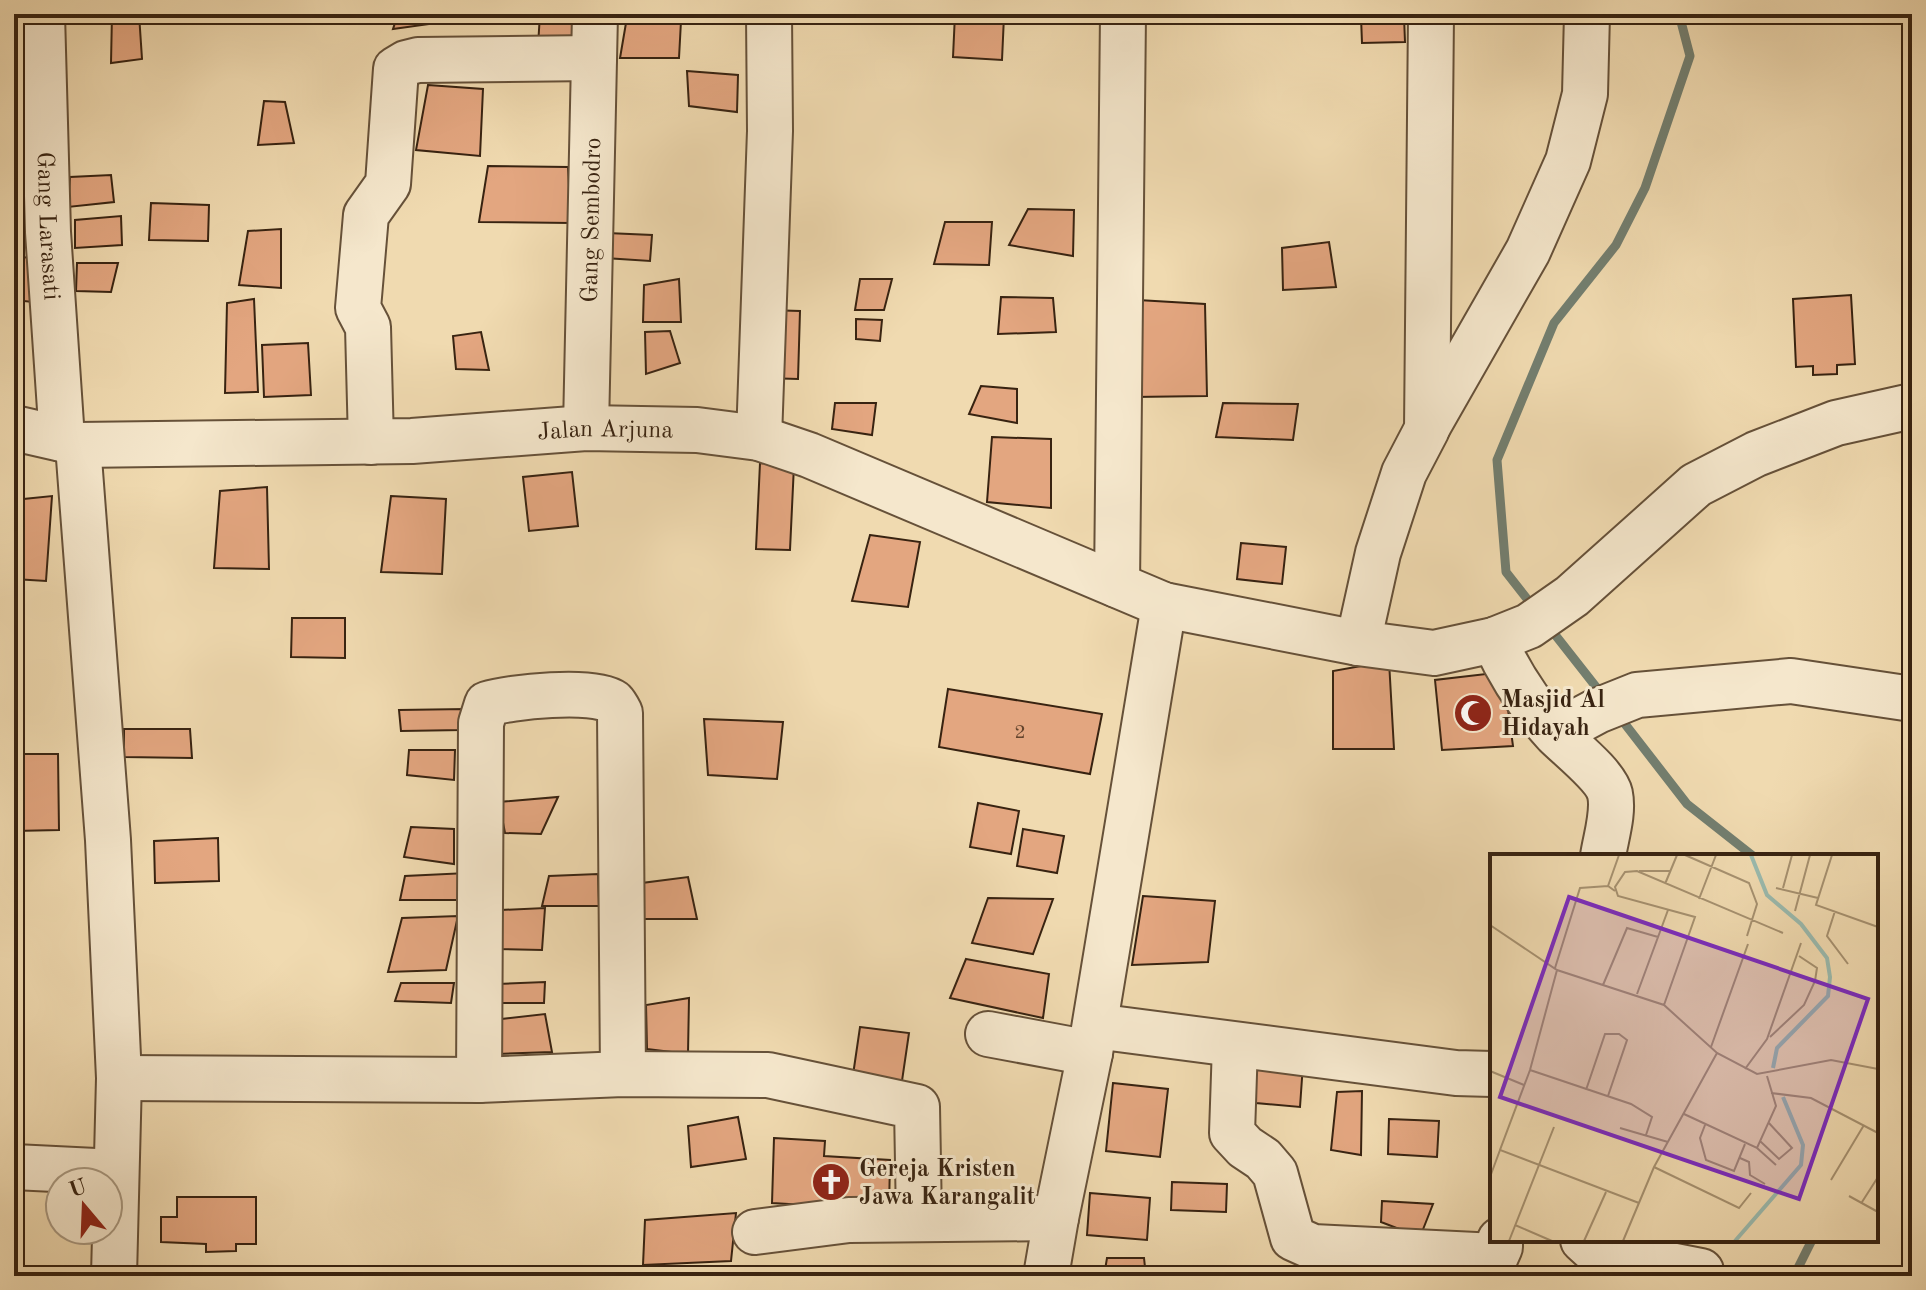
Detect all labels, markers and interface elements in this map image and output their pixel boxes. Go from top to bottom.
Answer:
street label: Gang Sembodro [579,137,606,303]
street label: Gang Larasati [32,151,63,301]
street label: Jalan Arjuna [536,418,674,446]
place label: Masjid Al Hidayah [1501,689,1605,741]
mosque icon: Masjid Al Hidayah [1452,692,1494,734]
house number: 2 [1014,723,1026,743]
inset map [1490,854,1878,1242]
place label: Gereja Kristen Jawa Karangalit [859,1158,1036,1210]
church icon: Gereja Kristen Jawa Karangalit [810,1161,852,1203]
north arrow [44,1166,124,1246]
text: U [66,1176,90,1202]

